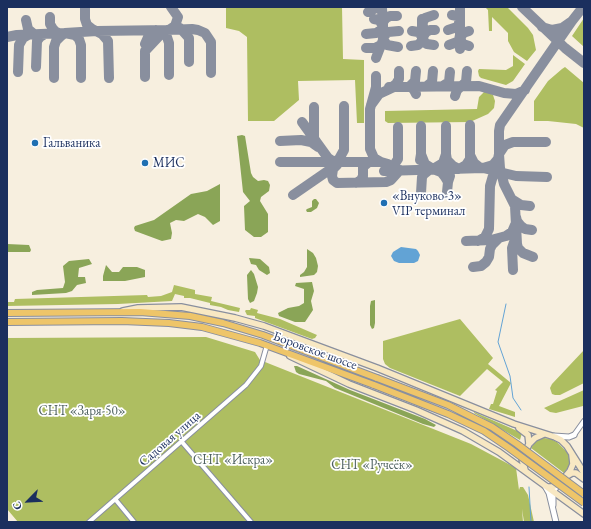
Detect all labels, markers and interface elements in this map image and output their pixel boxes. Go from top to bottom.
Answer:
place label: Гальваника [43,135,100,151]
marker: Гальваника [30,138,40,148]
place label: МИС [153,155,184,171]
marker: МИС [140,158,150,168]
place label: «Внуково-3» VIP терминал [392,188,465,219]
marker: «Внуково-3» VIP терминал [379,198,389,208]
street label: Боровское шоссе [271,329,359,373]
park label: СНТ «Заря-50» [39,403,125,419]
street label: Садовая улица [136,408,204,470]
park label: СНТ «Искра» [193,452,273,468]
park label: СНТ «Ручеёк» [331,457,413,473]
north arrow [8,481,48,521]
text: С [9,499,25,512]

